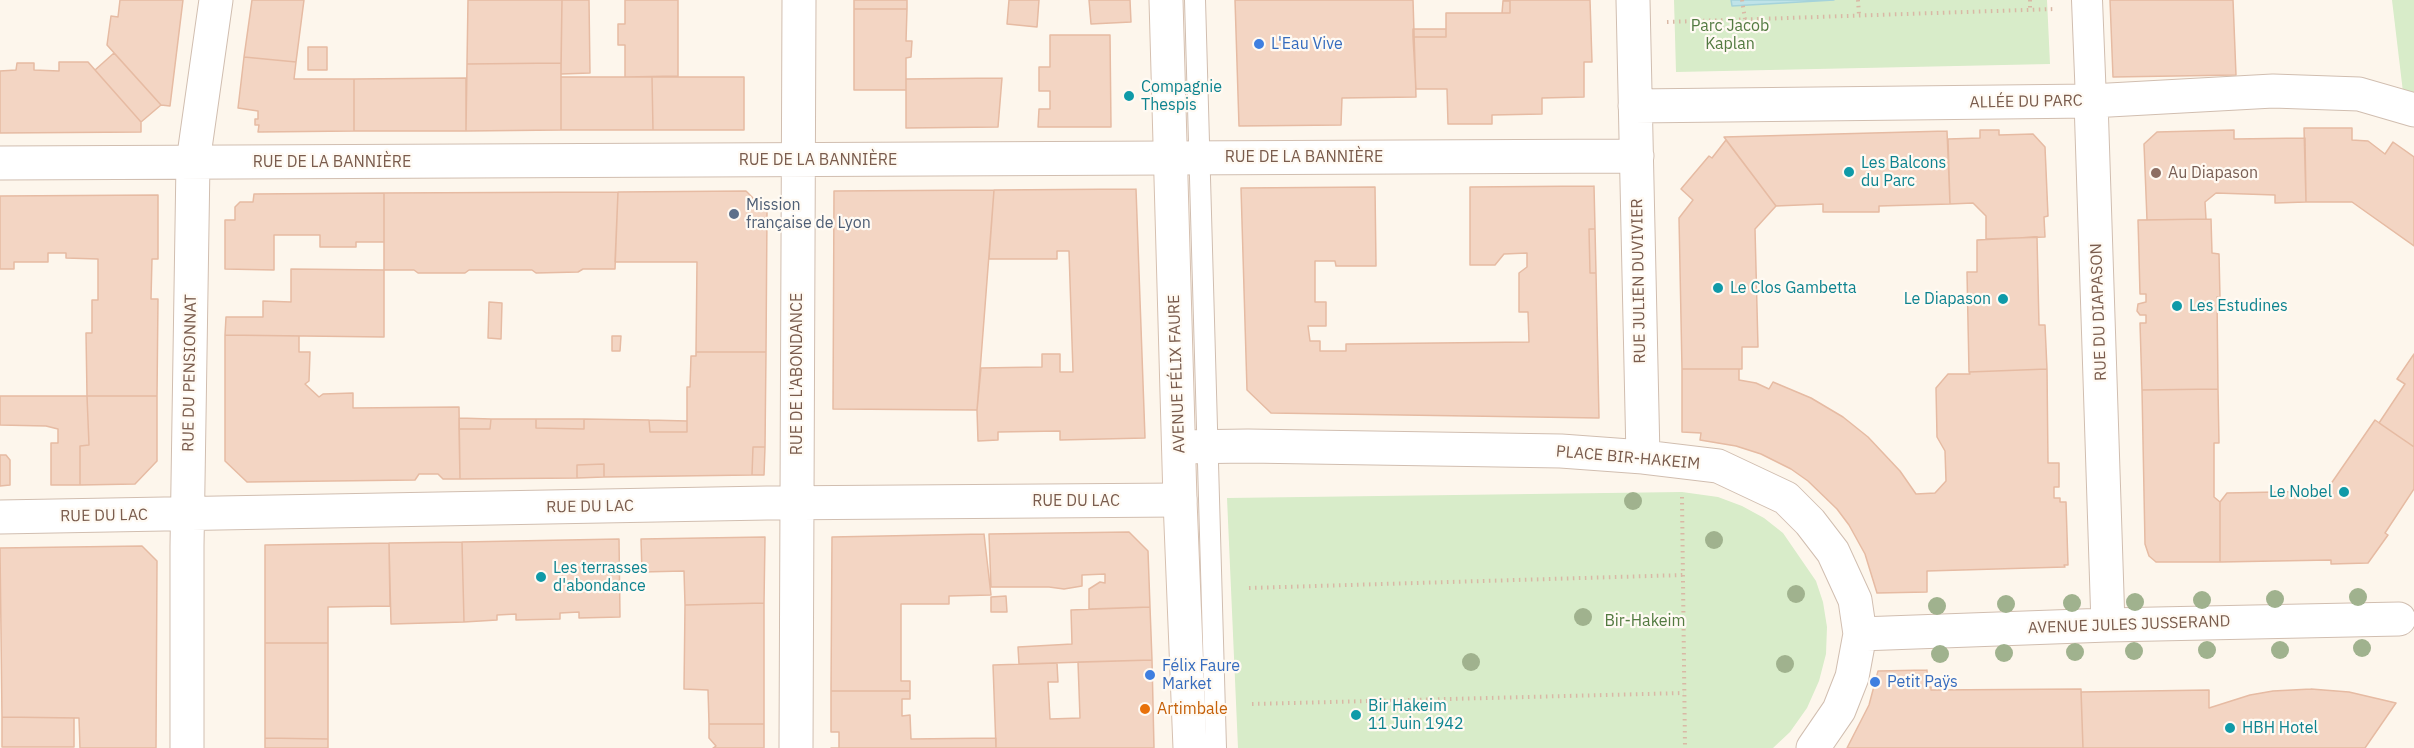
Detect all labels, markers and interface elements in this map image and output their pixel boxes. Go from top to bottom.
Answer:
park label: Parc Jacob Kaplan [1691,16,1769,54]
place label: L'Eau Vive [1271,34,1343,54]
marker: L'Eau Vive [1252,37,1266,51]
place label: Compagnie Thespis [1141,77,1222,115]
marker: Compagnie Thespis [1122,89,1136,103]
street label: ALLÉE DU PARC [1969,91,2083,113]
street label: RUE DE LA BANNIÈRE [1225,147,1383,167]
street label: RUE DE LA BANNIÈRE [739,150,897,170]
street label: RUE DE LA BANNIÈRE [253,152,411,172]
place label: Les Balcons du Parc [1861,153,1946,191]
place label: Au Diapason [2168,163,2258,183]
marker: Les Balcons du Parc [1842,165,1856,179]
marker: Au Diapason [2149,166,2163,180]
place label: Mission française de Lyon [746,195,871,233]
street label: RUE JULIEN DUVIVIER [1628,198,1650,364]
marker: Mission française de Lyon [727,207,741,221]
street label: RUE DU DIAPASON [2087,243,2111,381]
place label: Le Clos Gambetta [1730,278,1857,298]
marker: Le Clos Gambetta [1711,281,1725,295]
place label: Le Diapason [1904,289,1991,309]
marker: Le Diapason [1996,292,2010,306]
street label: RUE DE L'ABONDANCE [787,293,807,455]
street label: RUE DU PENSIONNAT [179,294,201,452]
street label: AVENUE FÉLIX FAURE [1165,294,1189,454]
place label: Les Estudines [2189,296,2288,316]
marker: Les Estudines [2170,299,2184,313]
street label: PLACE BIR-HAKEIM [1555,442,1701,474]
place label: Le Nobel [2269,482,2332,502]
marker: Le Nobel [2337,485,2351,499]
street label: RUE DU LAC [1032,491,1120,511]
street label: RUE DU LAC [546,497,634,517]
street label: RUE DU LAC [60,506,148,526]
place label: Les terrasses d'abondance [553,558,648,596]
marker: Les terrasses d'abondance [534,570,548,584]
park label: Bir-Hakeim [1604,611,1686,631]
street label: AVENUE JULES JUSSERAND [2027,612,2231,638]
place label: Félix Faure Market [1162,656,1240,694]
marker: Félix Faure Market [1143,668,1157,682]
place label: Petit Paÿs [1887,672,1958,692]
marker: Petit Paÿs [1868,675,1882,689]
place label: Bir Hakeim 11 Juin 1942 [1368,696,1463,734]
place label: Artimbale [1157,699,1228,719]
marker: Artimbale [1138,702,1152,716]
marker: Bir Hakeim 11 Juin 1942 [1349,708,1363,722]
place label: HBH Hotel [2242,718,2318,738]
marker: HBH Hotel [2223,721,2237,735]

